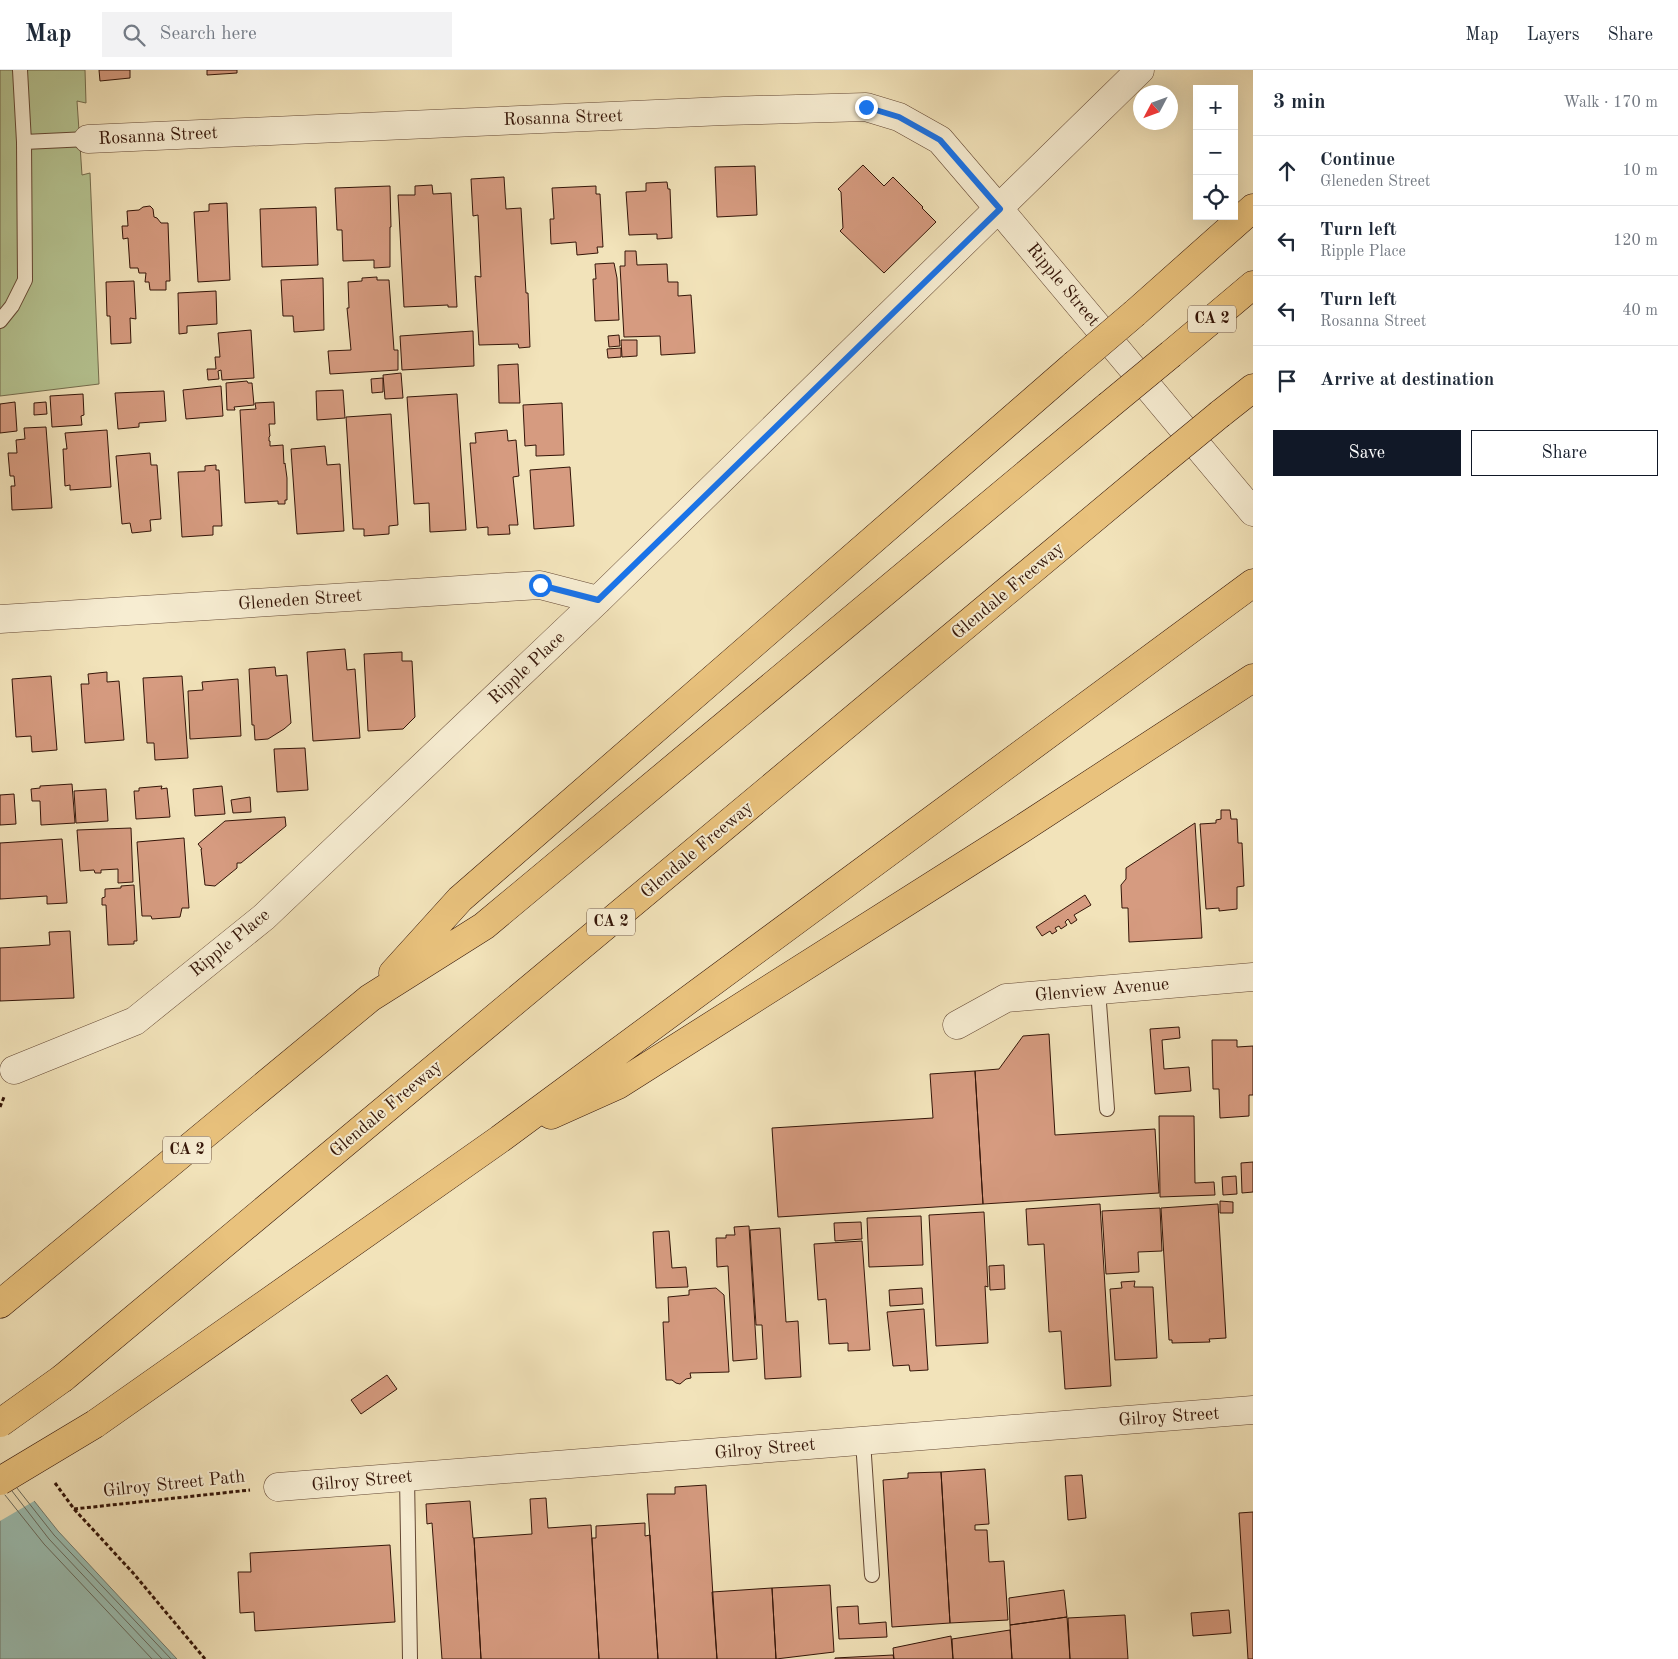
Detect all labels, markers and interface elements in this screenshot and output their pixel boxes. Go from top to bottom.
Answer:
search box [102,12,452,57]
icon: search [120,21,148,49]
text: Map [25,23,72,47]
text: Search here [160,25,257,44]
text: Map [1465,26,1499,44]
text: Layers [1527,26,1579,44]
text: Share [1607,26,1653,44]
north arrow [1133,85,1178,130]
map controls [1193,85,1238,220]
button: + [1193,85,1238,130]
text: 3 min [1273,92,1326,113]
text: Walk · 170 m [1563,95,1658,111]
route end [855,96,878,119]
street label: Rosanna Street [503,107,623,129]
street label: Rosanna Street [98,124,218,148]
button: − [1193,130,1238,175]
text: Continue [1320,151,1395,170]
icon: ahead [1273,157,1301,185]
text: 10 m [1622,163,1658,179]
text: Gleneden Street [1320,174,1430,190]
button: locate [1193,175,1238,220]
text: Turn left [1320,221,1397,240]
icon: left [1273,227,1301,255]
text: 120 m [1613,233,1658,249]
street label: Ripple Street [1023,240,1103,330]
text: Ripple Place [1320,244,1406,260]
text: Turn left [1320,291,1397,310]
icon: left [1273,297,1301,325]
text: 40 m [1622,303,1658,319]
road number: CA 2 [1188,305,1236,332]
text: Rosanna Street [1320,314,1426,330]
icon: arrive [1273,367,1301,395]
text: Arrive at destination [1320,371,1494,390]
button: Save [1273,430,1461,476]
button: Share [1471,430,1658,476]
street label: Glendale Freeway [949,539,1068,643]
route start [529,574,552,597]
street label: Gleneden Street [237,587,363,613]
street label: Ripple Place [485,628,569,708]
street label: Glendale Freeway [638,798,757,902]
street label: Ripple Place [187,906,273,980]
road number: CA 2 [587,909,635,936]
street label: Glenview Avenue [1034,975,1170,1005]
street label: Glendale Freeway [327,1057,446,1161]
road number: CA 2 [163,1136,211,1164]
street label: Gilroy Street [1118,1404,1220,1430]
street label: Gilroy Street [714,1436,816,1462]
street label: Gilroy Street Path [102,1468,246,1500]
street label: Gilroy Street [311,1468,413,1494]

